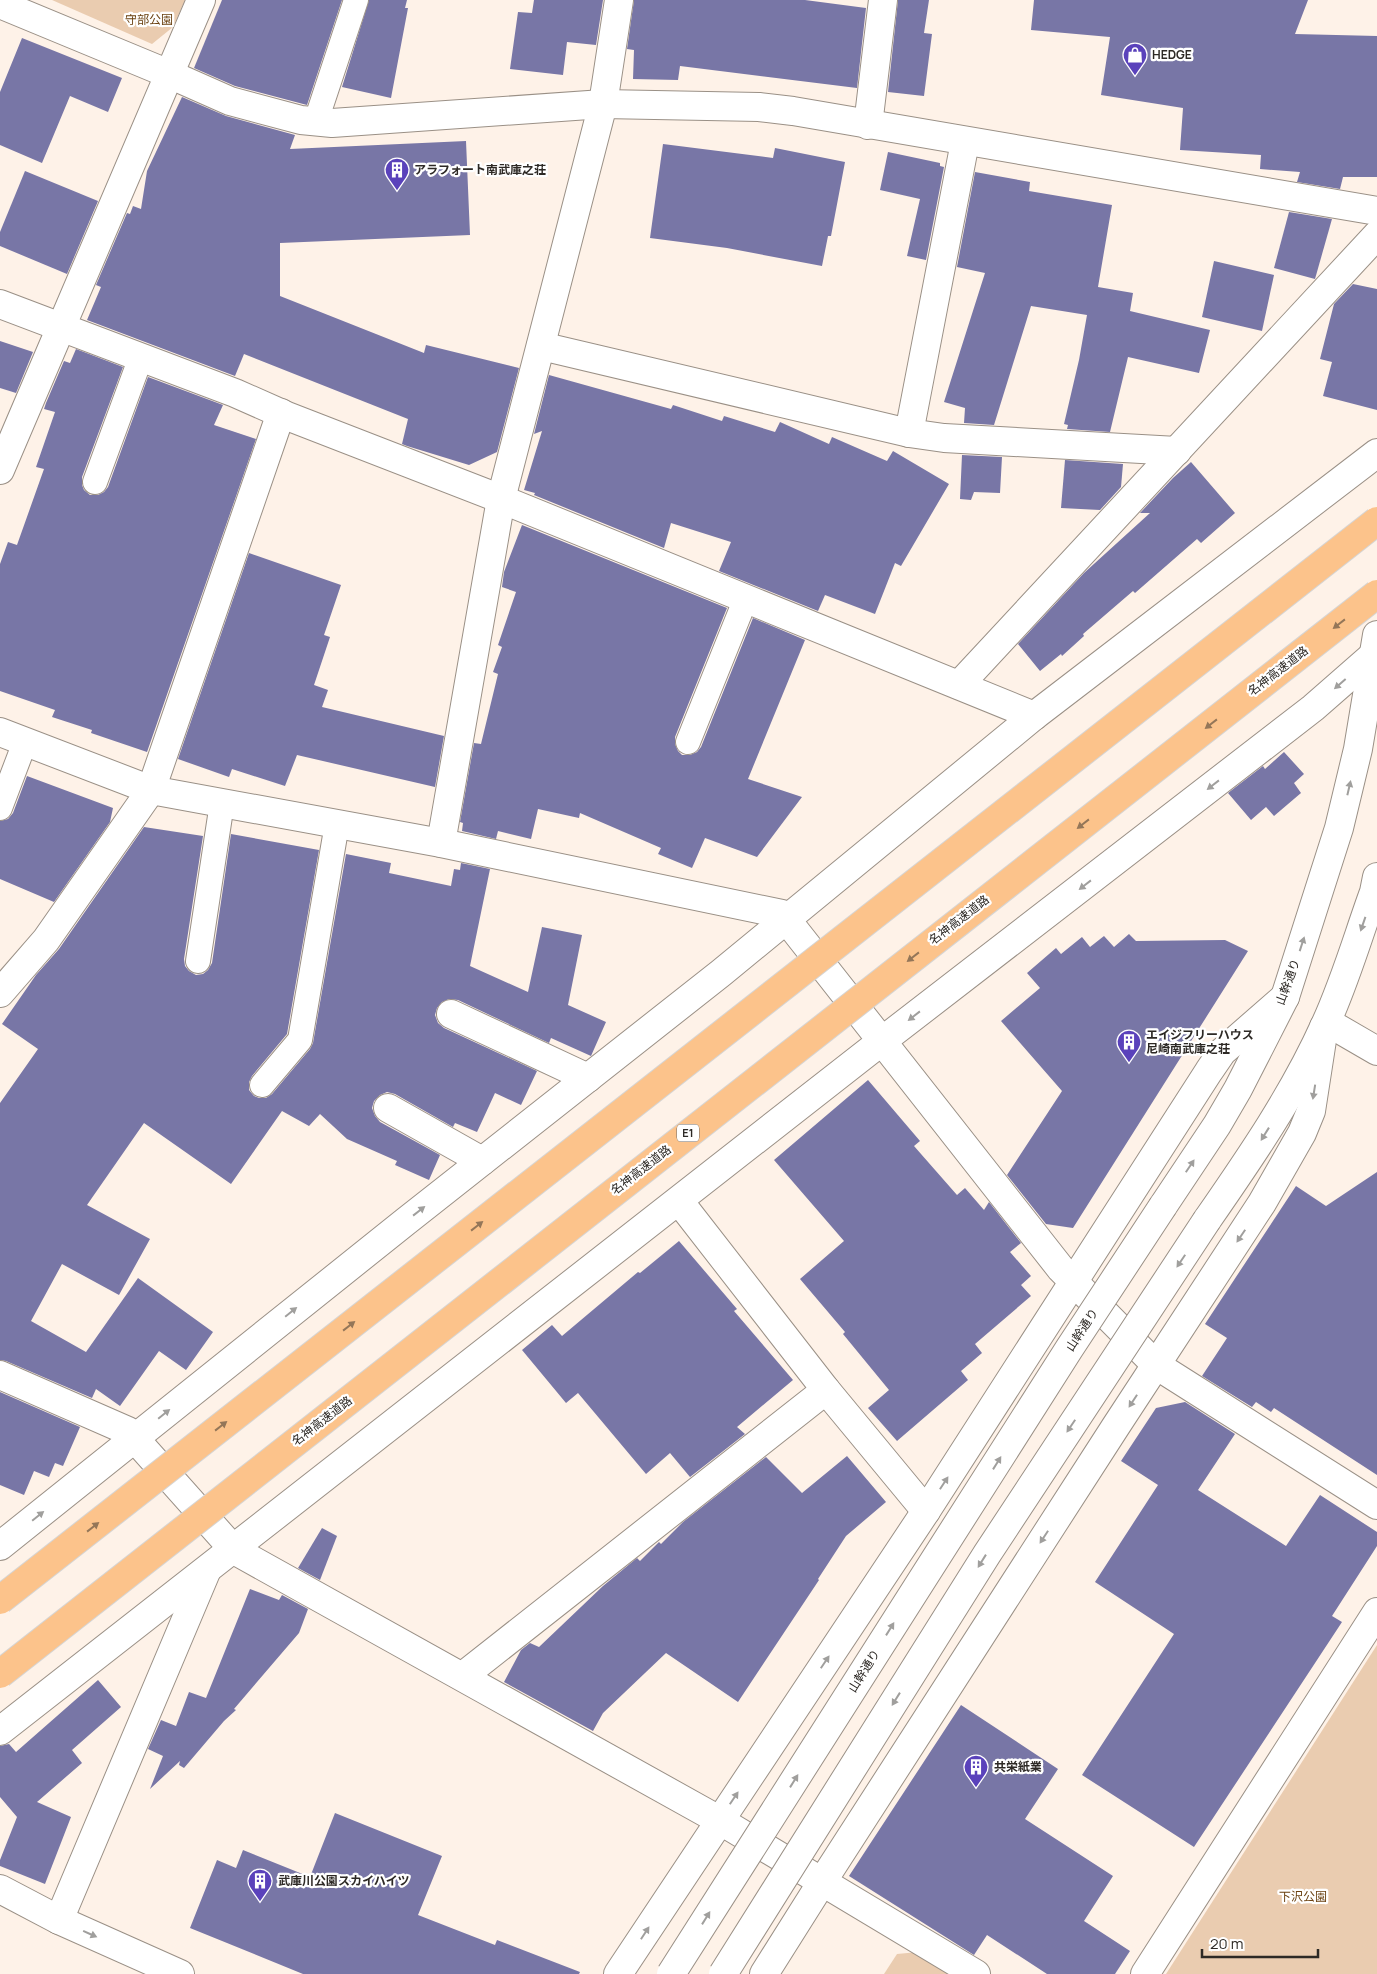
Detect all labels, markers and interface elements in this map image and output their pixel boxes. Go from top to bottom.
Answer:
park label: 守部公園 [125,11,173,28]
shop icon: HEDGE [1122,42,1148,76]
place label: HEDGE [1152,46,1192,63]
building icon: アラフォート南武庫之荘 [384,157,410,191]
place label: アラフォート南武庫之荘 [414,161,546,178]
one-way arrow [1332,618,1345,629]
street label: 名神高速道路 [1244,642,1311,699]
one-way arrow [1335,678,1347,690]
one-way arrow [1205,718,1218,729]
one-way arrow [1207,780,1220,791]
one-way arrow [1345,781,1353,796]
one-way arrow [1076,819,1090,829]
one-way arrow [1078,879,1091,890]
street label: 名神高速道路 [925,891,992,948]
one-way arrow [1359,916,1366,931]
one-way arrow [1299,936,1306,951]
one-way arrow [907,951,920,962]
street label: 山幹通り [1271,956,1304,1007]
one-way arrow [907,1011,921,1021]
place label: エイジフリーハウス 尼崎南武庫之荘 [1146,1026,1254,1057]
building icon: エイジフリーハウス 尼崎南武庫之荘 [1116,1029,1142,1063]
one-way arrow [1310,1085,1318,1101]
road number: E1 [677,1124,699,1142]
one-way arrow [1260,1127,1270,1140]
street label: 名神高速道路 [607,1141,674,1198]
one-way arrow [1185,1159,1195,1173]
one-way arrow [412,1206,425,1217]
one-way arrow [470,1221,484,1231]
one-way arrow [1236,1229,1246,1242]
one-way arrow [1176,1254,1185,1268]
street label: 山幹通り [1061,1305,1102,1354]
one-way arrow [285,1307,298,1318]
one-way arrow [342,1321,355,1332]
street label: 名神高速道路 [288,1392,355,1449]
one-way arrow [1128,1394,1137,1408]
one-way arrow [158,1408,171,1419]
one-way arrow [1067,1419,1076,1432]
one-way arrow [214,1421,227,1432]
one-way arrow [992,1456,1001,1469]
one-way arrow [939,1477,948,1490]
one-way arrow [31,1510,44,1521]
one-way arrow [87,1521,100,1532]
one-way arrow [1040,1531,1049,1544]
one-way arrow [977,1555,987,1568]
one-way arrow [886,1623,895,1636]
street label: 山幹通り [844,1646,884,1696]
one-way arrow [820,1656,830,1669]
one-way arrow [891,1692,900,1706]
building icon: 共栄紙業 [963,1754,989,1788]
place label: 共栄紙業 [994,1758,1042,1775]
one-way arrow [789,1774,798,1788]
one-way arrow [729,1791,739,1804]
building icon: 武庫川公園スカイハイツ [247,1868,273,1902]
place label: 武庫川公園スカイハイツ [278,1872,410,1889]
park label: 下沢公園 [1279,1888,1327,1905]
one-way arrow [702,1912,711,1925]
scale bar [1202,1926,1318,1958]
one-way arrow [640,1927,650,1940]
one-way arrow [83,1931,97,1939]
text: 20 m [1210,1933,1243,1954]

